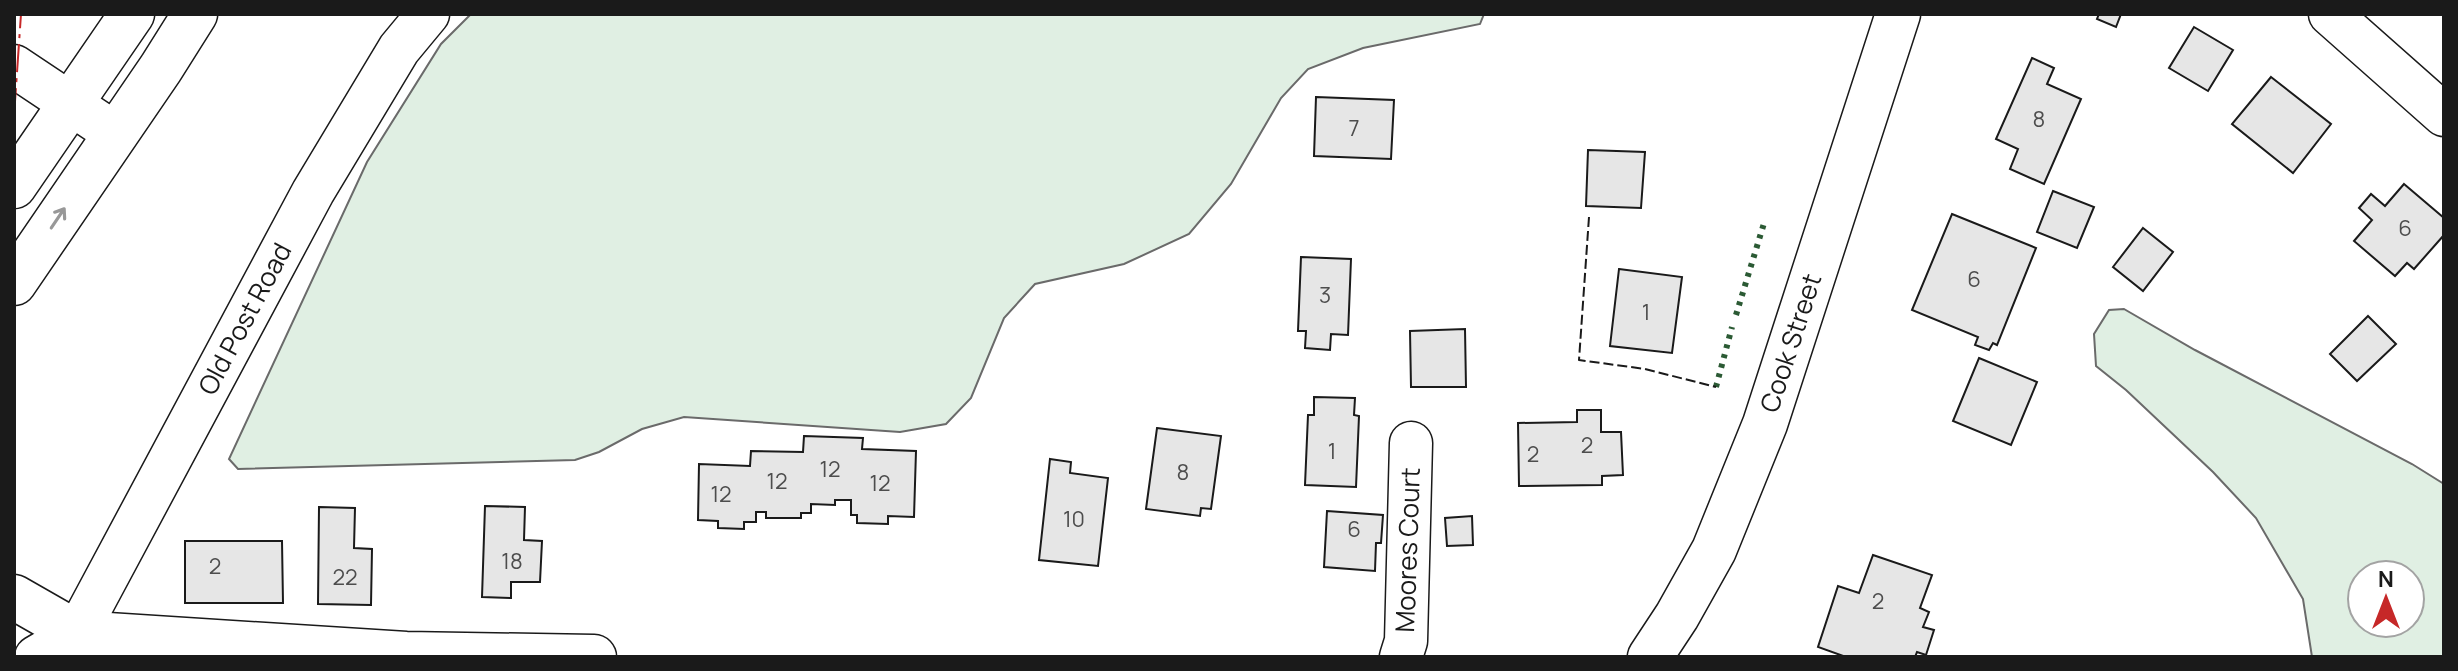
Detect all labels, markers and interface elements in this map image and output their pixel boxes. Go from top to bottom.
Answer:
house number: 8 [2033,104,2045,134]
house number: 7 [1348,113,1360,143]
one-way arrow [50,208,66,230]
house number: 6 [2398,213,2412,243]
street label: Old Post Road [189,236,299,401]
house number: 6 [1967,264,1981,294]
street label: Cook Street [1751,269,1829,417]
house number: 3 [1319,280,1331,310]
house number: 1 [1642,297,1650,327]
house number: 2 [1581,430,1593,460]
house number: 1 [1328,436,1336,466]
house number: 2 [1527,439,1539,469]
house number: 12 [819,454,841,484]
house number: 8 [1177,457,1189,487]
house number: 12 [766,466,788,496]
street label: Moores Court [1386,467,1428,633]
house number: 12 [869,468,891,498]
house number: 12 [710,479,732,509]
house number: 10 [1063,504,1085,534]
house number: 6 [1347,514,1361,544]
house number: 18 [501,546,523,576]
house number: 2 [209,551,221,581]
north arrow [2346,559,2426,639]
house number: 22 [332,562,358,592]
text: N [2378,564,2394,594]
house number: 2 [1872,586,1884,616]

